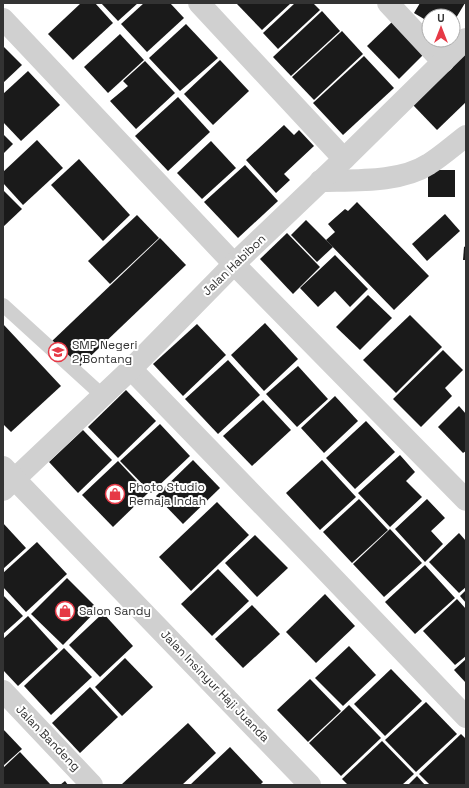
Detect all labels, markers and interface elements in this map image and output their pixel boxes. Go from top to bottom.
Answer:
north arrow [421,8,461,48]
text: U [437,11,445,25]
street label: Jalan Habibon [199,231,269,299]
place label: SMP Negeri 2 Bontang [72,337,137,367]
school or university icon: SMP Negeri 2 Bontang [47,341,69,363]
place label: Photo Studio Remaja Indah [129,479,206,509]
shop icon: Photo Studio Remaja Indah [104,483,126,505]
shop icon: Salon Sandy [54,600,76,622]
place label: Salon Sandy [79,603,151,619]
street label: Jalan Insinyur Haji Juanda [157,627,273,746]
street label: Jalan Bandeng [12,701,84,775]

